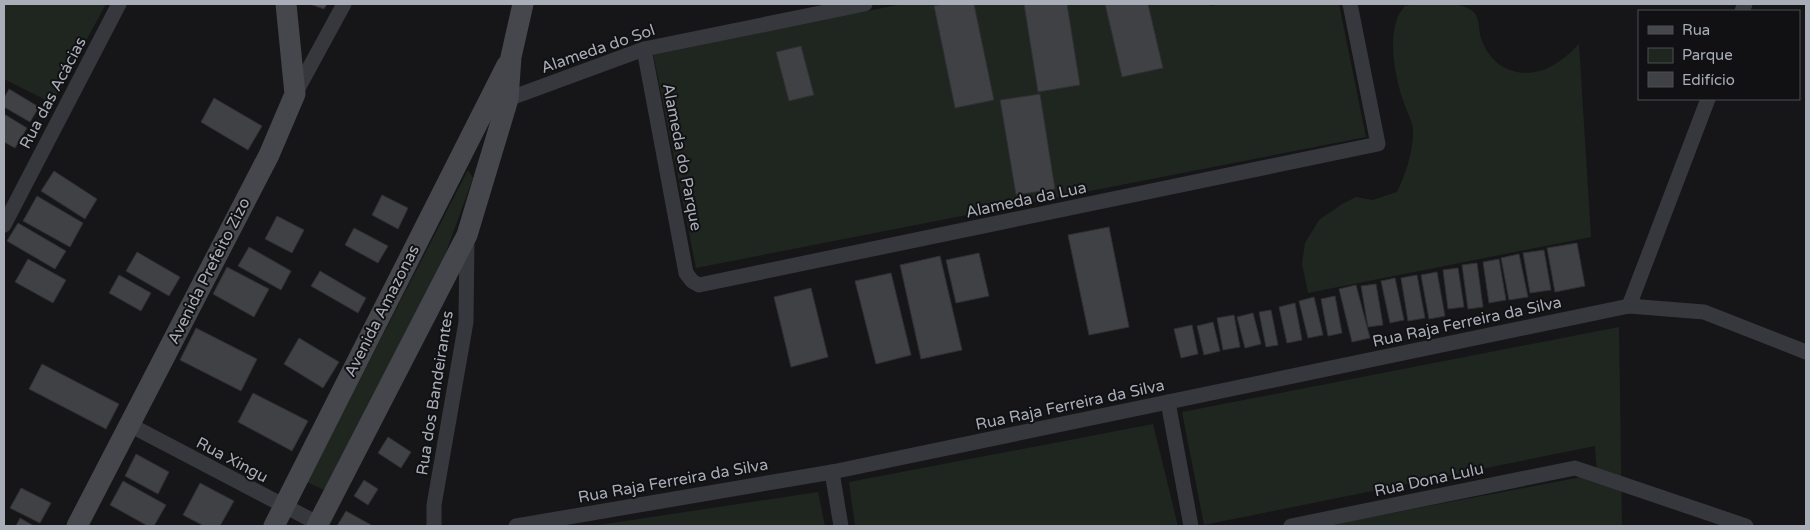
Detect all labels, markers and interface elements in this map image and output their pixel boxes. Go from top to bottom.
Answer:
legend [1638,10,1800,100]
street label: Alameda do Sol [538,20,658,78]
text: Rua [1682,21,1710,39]
street label: Rua das Acácias [15,34,91,152]
text: Parque [1682,46,1733,64]
text: Edifício [1682,71,1735,89]
street label: Alameda do Parque [658,82,706,232]
street label: Alameda da Lua [964,177,1088,223]
street label: Avenida Prefeito Zizo [163,194,255,348]
street label: Avenida Amazonas [340,242,424,380]
street label: Rua Raja Ferreira da Silva [1371,292,1563,352]
street label: Rua dos Bandeirantes [412,309,458,477]
street label: Rua Raja Ferreira da Silva [974,375,1166,435]
street label: Rua Xingu [193,433,271,487]
street label: Rua Raja Ferreira da Silva [576,454,770,508]
street label: Rua Dona Lulu [1372,459,1486,501]

